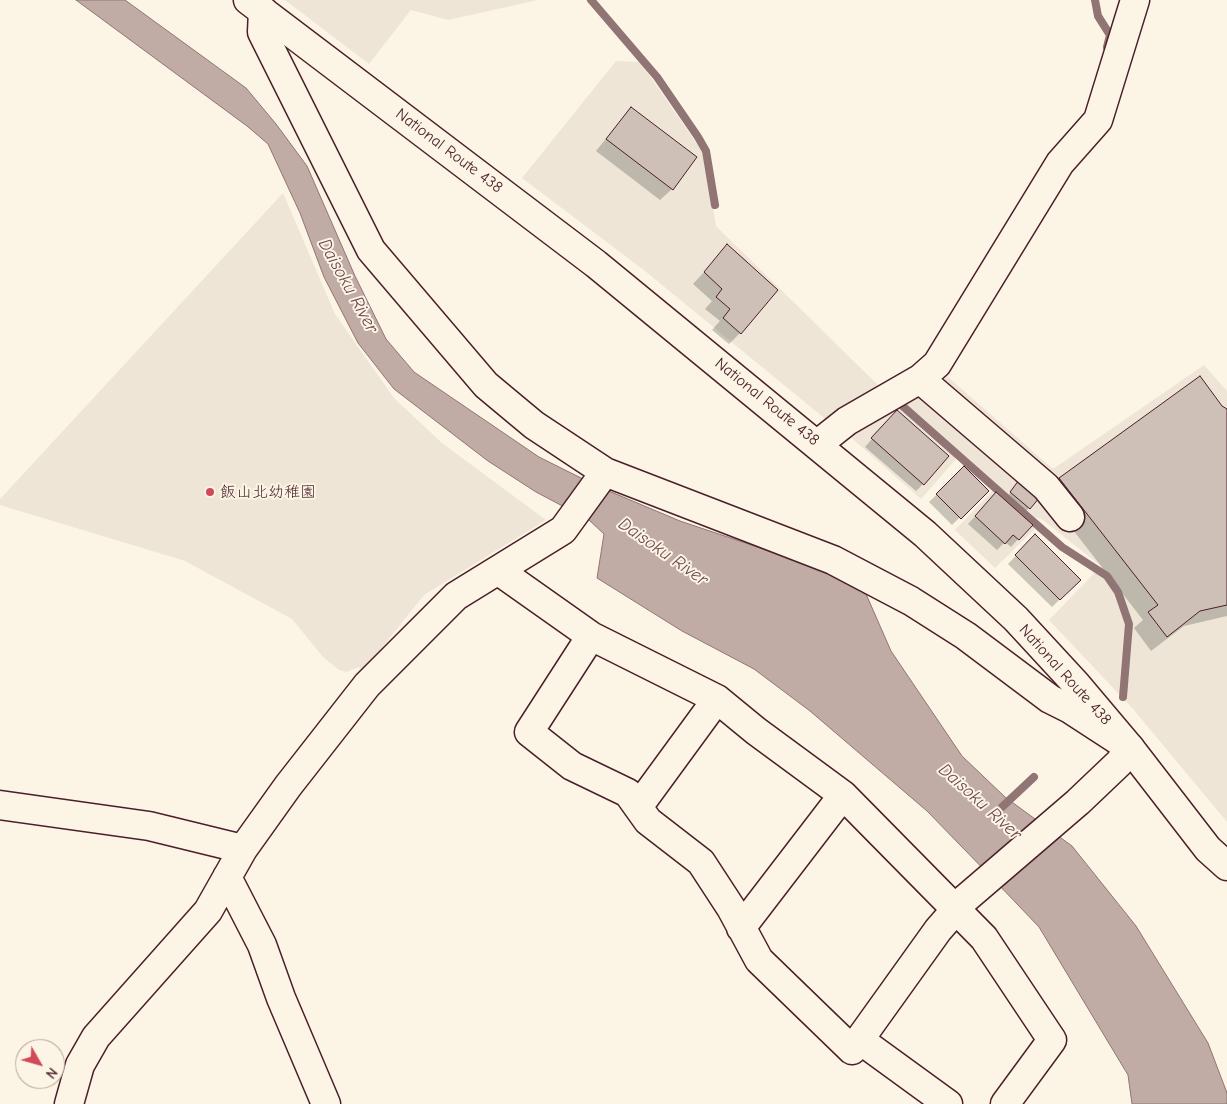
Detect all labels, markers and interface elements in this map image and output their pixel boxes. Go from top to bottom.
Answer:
street label: National Route 438 [392,105,506,197]
water label: Daisoku River [313,235,383,337]
street label: National Route 438 [711,354,823,450]
place label: 飯山北幼稚園 [220,482,316,502]
marker: 飯山北幼稚園 [204,486,216,498]
water label: Daisoku River [614,513,712,591]
street label: National Route 438 [1015,621,1115,729]
water label: Daisoku River [934,759,1026,845]
north arrow [15,1039,65,1089]
text: N [42,1064,61,1082]

